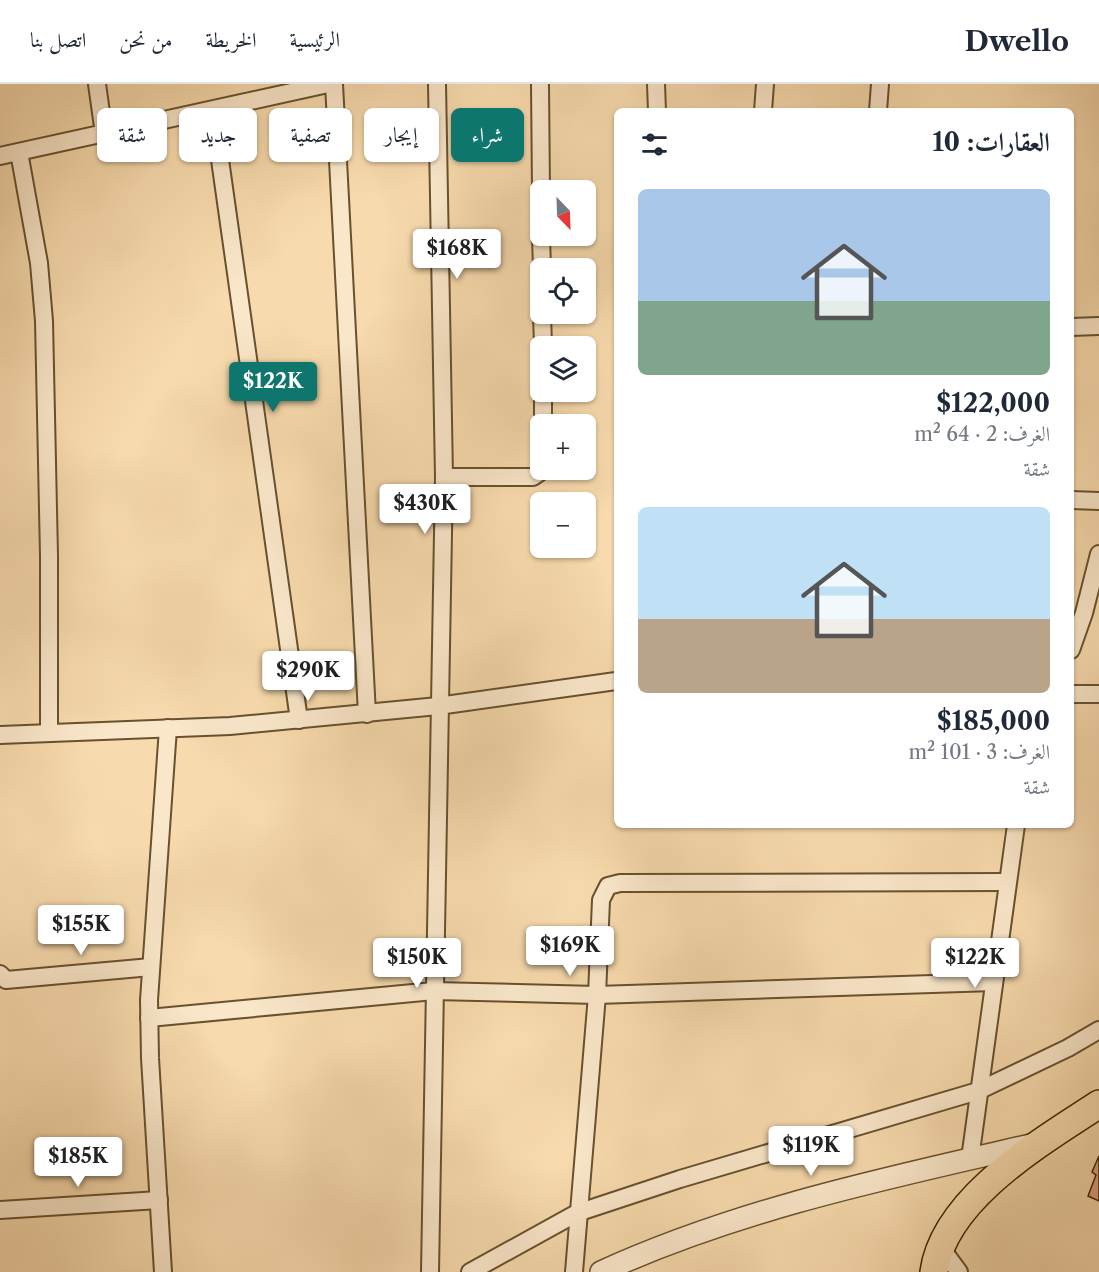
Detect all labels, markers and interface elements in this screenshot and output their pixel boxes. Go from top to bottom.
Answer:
text: Dwello [964,24,1069,58]
text: اتصل بنا [30,27,86,52]
text: من نحن [119,27,172,52]
text: الخريطة [205,27,257,52]
text: الرئيسية [290,27,340,52]
chip: شقة [97,108,167,162]
chip: جديد [179,108,257,162]
chip: تصفية [269,108,352,162]
chip: إيجار [364,108,439,162]
chip: شراء [451,108,524,162]
text: العقارات: 10 [932,126,1050,158]
icon: filters [638,128,671,161]
north arrow [530,180,596,246]
map controls [530,180,596,558]
icon: home [790,228,898,336]
pin: $168K [415,229,499,280]
text: $168K [427,236,487,260]
button: locate [530,258,596,324]
button: layers [530,336,596,402]
pin: $122K [231,362,315,413]
text: $122K [243,369,303,393]
text: $122,000 [937,387,1050,419]
button: + [530,414,596,480]
text: الغرف: 2 · 64 m² [914,422,1050,446]
text: شقة [1024,457,1050,481]
pin: $430K [383,484,467,535]
text: $430K [393,491,457,515]
button: − [530,492,596,558]
icon: home [790,546,898,654]
pin: $290K [266,651,350,702]
text: $290K [276,658,340,682]
text: $185,000 [937,705,1050,737]
text: الغرف: 3 · 101 m² [908,740,1050,764]
text: شقة [1024,775,1050,799]
pin: $155K [39,905,123,956]
text: $155K [52,912,110,936]
pin: $169K [528,926,612,977]
text: $169K [540,933,600,957]
pin: $150K [375,938,459,989]
pin: $122K [933,938,1017,989]
text: $150K [387,945,447,969]
text: $122K [945,945,1005,969]
pin: $119K [769,1126,853,1177]
text: $119K [782,1133,840,1157]
pin: $185K [36,1137,120,1188]
text: $185K [48,1144,108,1168]

